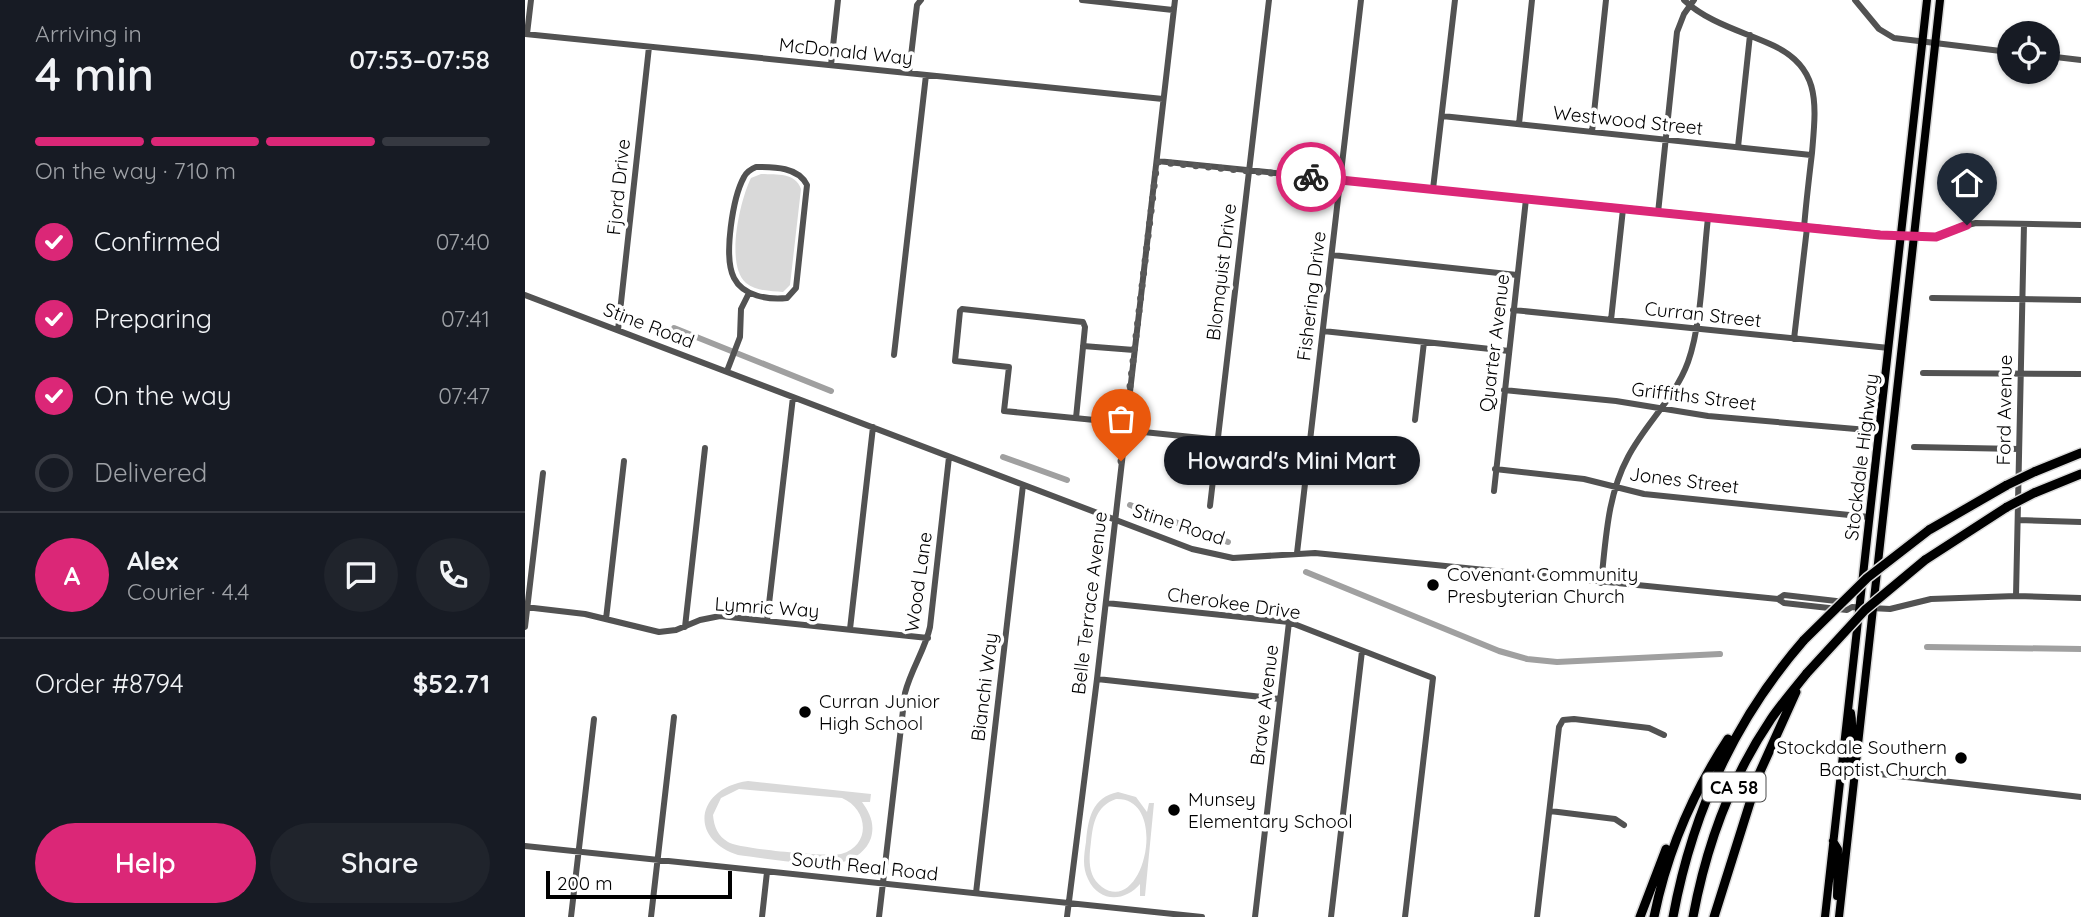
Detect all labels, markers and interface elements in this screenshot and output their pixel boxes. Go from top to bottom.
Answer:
text: Arriving in [35,19,142,48]
map controls [1997,21,2060,84]
button: locate [1997,21,2060,84]
street label: McDonald Way [778,32,914,70]
text: 07:53–07:58 [349,43,490,76]
text: 4 min [35,45,154,103]
street label: Westwood Street [1552,100,1704,140]
street label: Fjord Drive [601,138,635,236]
courier [1276,142,1346,212]
pin [1937,153,1997,225]
text: On the way · 710 m [35,156,236,185]
icon: bike [1292,158,1330,196]
icon: home [1948,164,1986,202]
street label: Blomquist Drive [1201,202,1241,342]
icon: check [35,223,73,261]
text: Confirmed [94,225,221,258]
text: 07:40 [436,227,490,256]
street label: Fishering Drive [1291,230,1331,362]
street label: Quarter Avenue [1474,273,1514,413]
street label: Curran Street [1643,296,1763,332]
street label: Stine Road [600,297,698,353]
icon: check [35,300,73,338]
text: Preparing [94,302,212,335]
text: 07:41 [441,304,490,333]
street label: Ford Avenue [1991,355,2017,465]
street label: Stockdale Highway [1839,372,1883,542]
street label: Griffiths Street [1630,376,1758,416]
icon: check [35,377,73,415]
text: On the way [94,379,232,412]
text: 07:47 [438,381,490,410]
pin [1091,389,1151,461]
icon: bag [1102,400,1140,438]
callout: Howard's Mini Mart [1163,436,1419,486]
text: Howard's Mini Mart [1187,446,1397,475]
text: Delivered [94,456,207,489]
street label: Jones Street [1628,461,1740,499]
street label: Stine Road [1130,498,1228,550]
street label: Belle Terrace Avenue [1066,510,1112,696]
street label: Wood Lane [899,530,937,634]
button: chat [324,538,398,612]
button: phone [416,538,490,612]
text: Alex [127,544,178,577]
text: A [64,559,80,592]
place label: Covenant Community Presbyterian Church [1447,562,1638,608]
text: Courier · 4.4 [127,577,249,606]
marker: Covenant Community Presbyterian Church [1425,577,1441,593]
street label: Cherokee Drive [1166,582,1302,624]
street label: Lymric Way [714,591,820,623]
street label: Bianchi Way [965,631,1003,743]
street label: Brave Avenue [1245,643,1283,767]
text: Order #8794 [35,667,184,700]
text: $52.71 [413,667,490,700]
place label: Curran Junior High School [819,689,941,735]
marker: Curran Junior High School [797,704,813,720]
place label: Stockdale Southern Baptist Church [1777,735,1947,781]
marker: Stockdale Southern Baptist Church [1953,750,1969,766]
road number: CA 58 [1703,772,1765,802]
place label: Munsey Elementary School [1188,787,1353,833]
marker: Munsey Elementary School [1166,802,1182,818]
button: Help [35,823,256,903]
button: Share [270,823,490,903]
street label: South Real Road [791,846,939,886]
scale bar [546,868,731,900]
text: 200 m [557,871,613,895]

